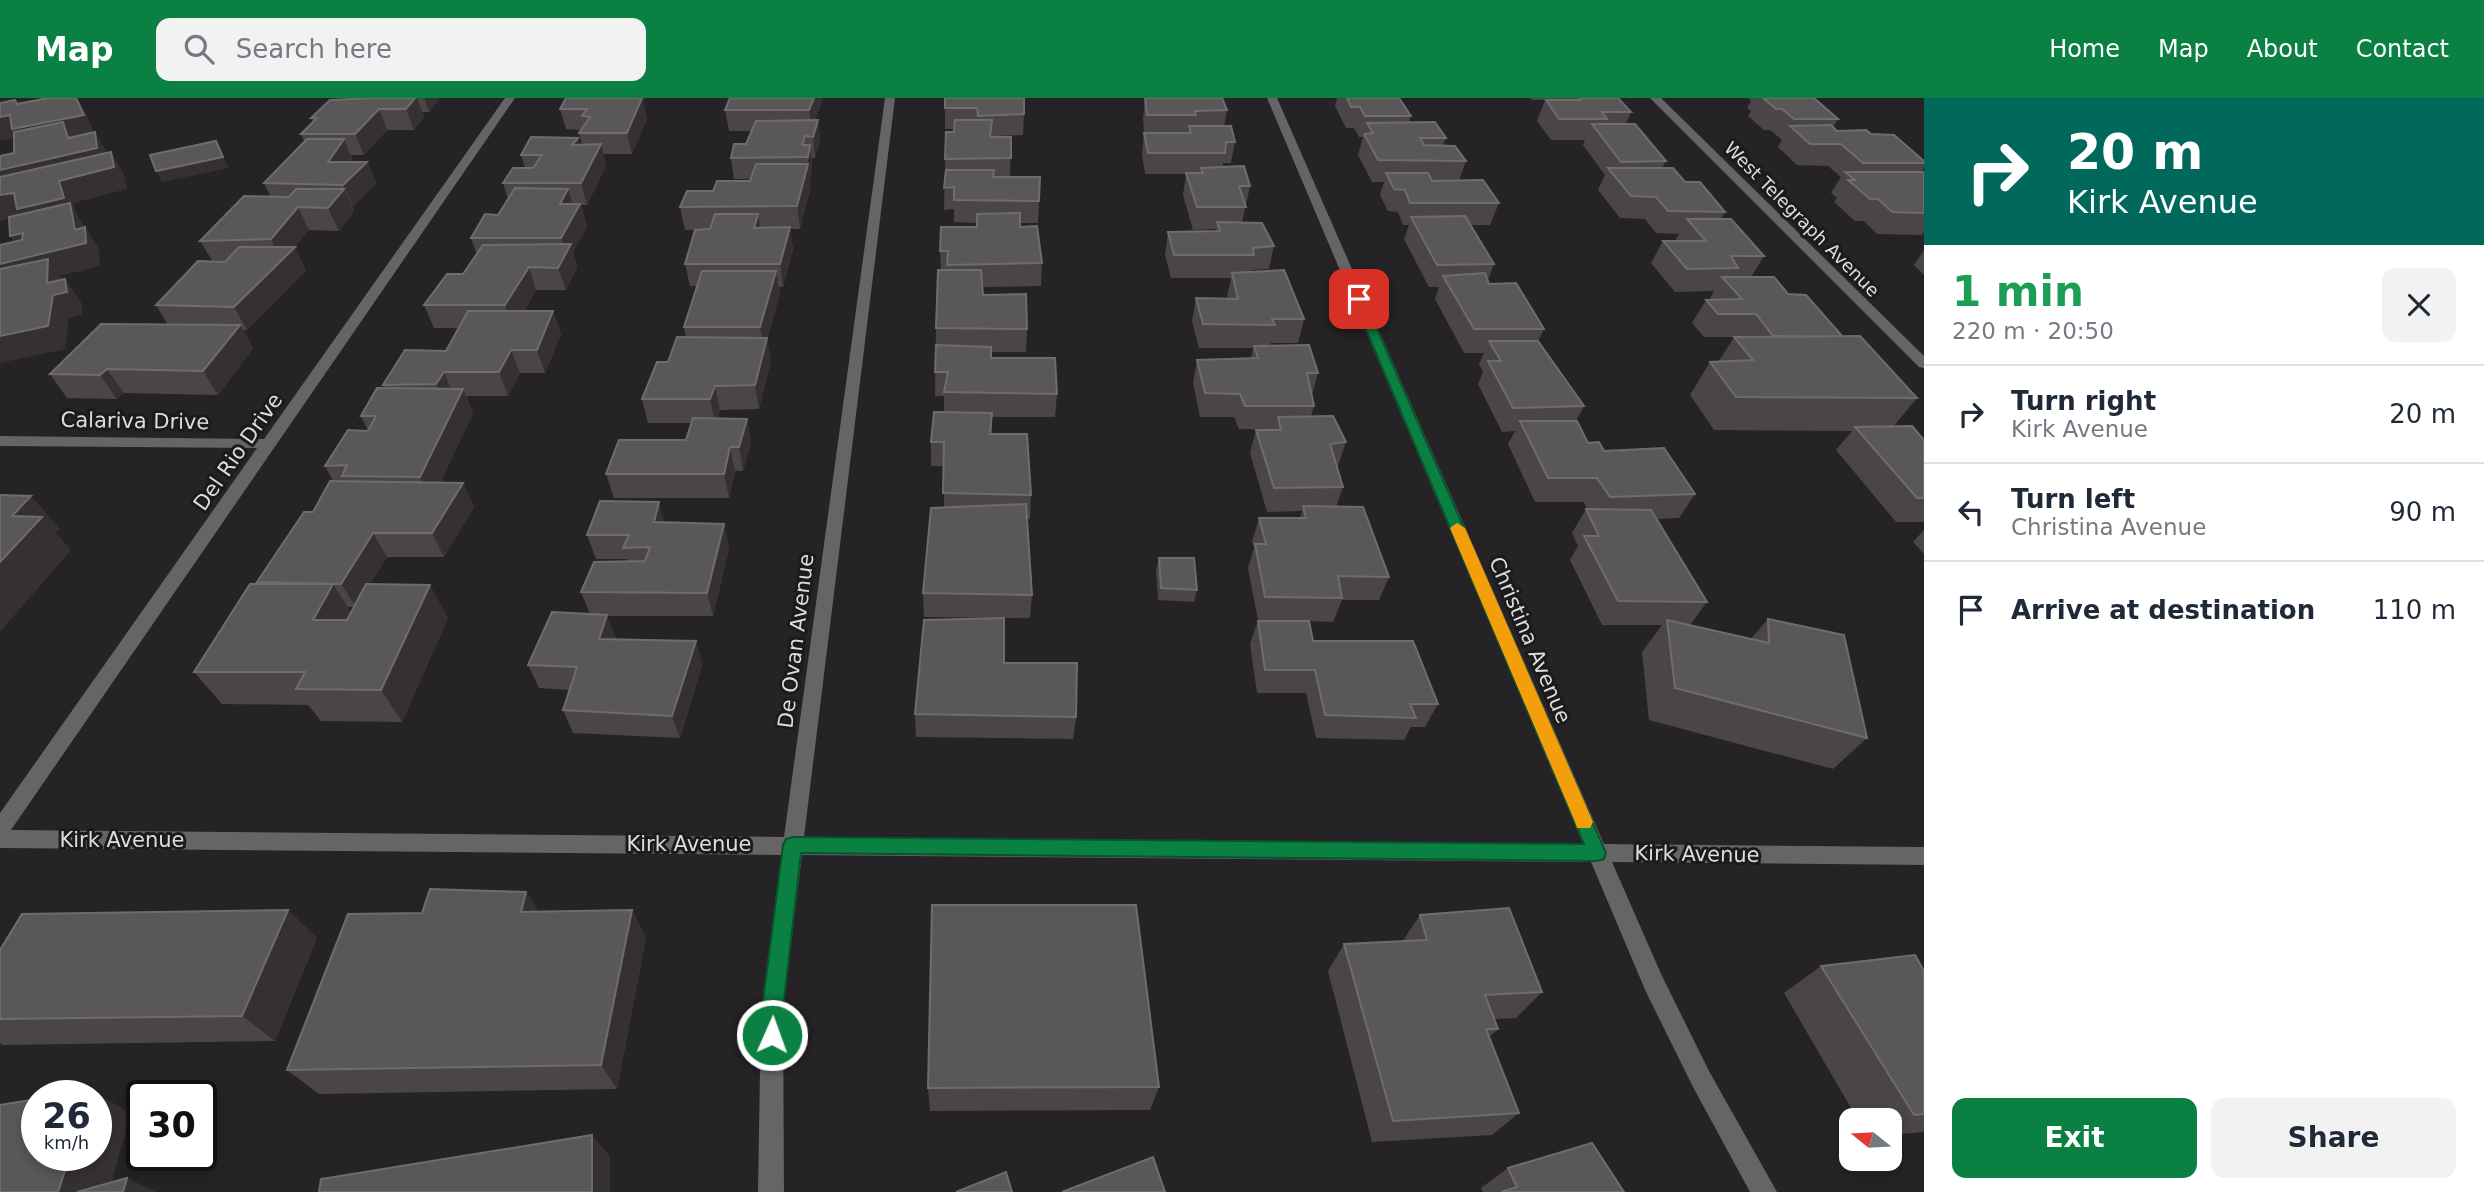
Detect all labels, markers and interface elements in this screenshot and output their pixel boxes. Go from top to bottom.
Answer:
search box [156,18,646,81]
text: Map [35,30,114,69]
icon: search [180,30,218,68]
text: Search here [236,34,392,64]
text: Home [2049,35,2120,63]
text: Map [2158,35,2209,63]
text: About [2247,35,2318,63]
text: Contact [2356,35,2449,63]
text: 20 m [2067,124,2203,181]
icon: right [1952,126,2043,217]
street label: West Telegraph Avenue [1720,137,1884,301]
text: Kirk Avenue [2067,183,2258,221]
text: 1 min [1952,267,2084,316]
button: close [2382,268,2456,342]
pin [1329,269,1389,329]
icon: arrive [1340,280,1378,318]
text: 220 m · 20:50 [1952,318,2114,344]
text: Turn right [2011,386,2156,416]
street label: Del Rio Drive [189,389,287,515]
icon: right [1952,395,1990,433]
text: 20 m [2389,399,2456,429]
street label: Calariva Drive [60,408,210,434]
text: Kirk Avenue [2011,416,2148,442]
text: Turn left [2011,484,2135,514]
icon: left [1952,493,1990,531]
text: 90 m [2389,497,2456,527]
text: Christina Avenue [2011,514,2206,540]
street label: De Ovan Avenue [773,552,819,730]
street label: Christina Avenue [1484,553,1576,727]
icon: arrive [1952,591,1990,629]
text: Arrive at destination [2011,595,2315,625]
text: 110 m [2373,595,2456,625]
street label: Kirk Avenue [59,828,185,852]
street label: Kirk Avenue [626,832,752,856]
street label: Kirk Avenue [1634,841,1760,867]
position arrow [735,998,809,1072]
speed limit sign: 30 [126,1080,217,1171]
text: 26 [42,1096,91,1136]
button: Exit [1952,1098,2197,1178]
button: Share [2211,1098,2456,1178]
north arrow [1839,1108,1902,1171]
map controls [1839,1108,1902,1171]
text: km/h [44,1132,89,1153]

